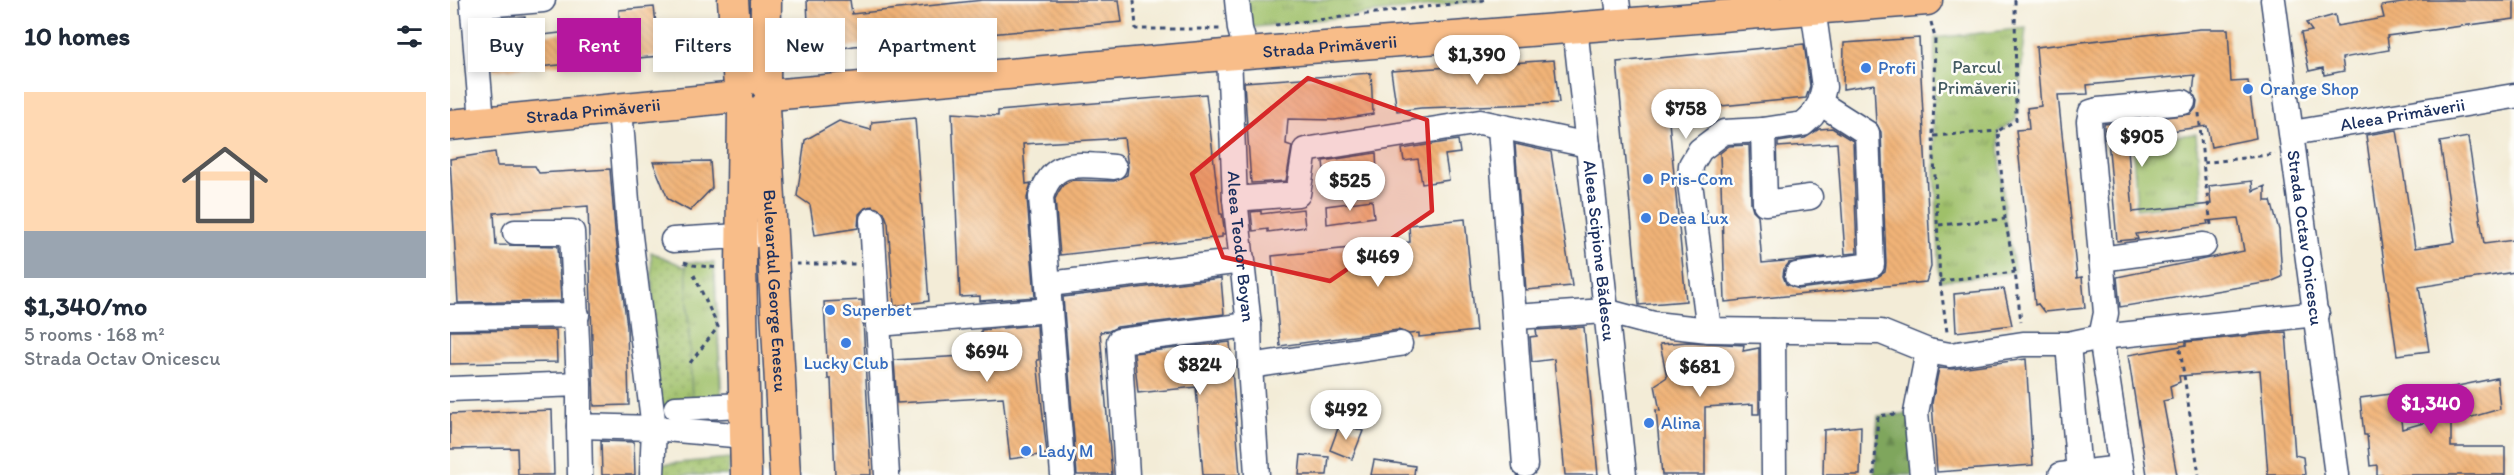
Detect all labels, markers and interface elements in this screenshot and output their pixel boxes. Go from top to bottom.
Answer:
chip: Buy [468,18,545,72]
chip: Rent [557,18,641,72]
chip: Filters [653,18,753,72]
chip: New [765,18,845,72]
chip: Apartment [857,18,997,72]
text: 10 homes [24,20,130,52]
icon: filters [393,20,426,53]
street label: Strada Primăverii [1262,30,1398,63]
pin: $1,390 [1428,35,1526,86]
text: $1,390 [1448,42,1506,66]
park label: Parcul Primăverii [1937,56,2017,99]
place label: Profi [1878,57,1916,79]
marker: Profi [1859,61,1873,75]
place label: Orange Shop [2260,78,2359,100]
marker: Orange Shop [2241,82,2255,96]
pin: $758 [1650,89,1722,140]
street label: Aleea Primăverii [2338,93,2467,136]
street label: Strada Primăverii [525,94,662,129]
text: $758 [1665,96,1707,120]
pin: $905 [2106,117,2178,168]
text: $905 [2120,124,2164,148]
icon: home [171,131,279,239]
street label: Strada Octav Onicescu [2282,149,2328,327]
street label: Aleea Scipione Bădescu [1579,159,1620,342]
pin: $525 [1314,161,1386,212]
text: $525 [1329,168,1371,192]
place label: Pris-Com [1660,168,1733,190]
street label: Aleea Teodor Boyan [1223,171,1260,323]
marker: Pris-Com [1641,172,1655,186]
street label: Bulevardul George Enescu [758,189,791,393]
place label: Deea Lux [1658,207,1728,229]
marker: Deea Lux [1639,211,1653,225]
pin: $469 [1342,237,1414,288]
text: $469 [1356,244,1400,268]
text: $1,340/mo [24,290,147,322]
place label: Superbet [842,299,912,321]
marker: Superbet [823,303,837,317]
text: 5 rooms · 168 m² [24,322,165,346]
pin: $694 [951,332,1023,383]
marker: Lucky Club [839,336,853,350]
text: $694 [965,339,1009,363]
pin: $824 [1164,345,1236,396]
text: Strada Octav Onicescu [24,346,220,370]
pin: $681 [1664,347,1736,398]
place label: Lucky Club [803,352,889,374]
text: $824 [1178,352,1222,376]
text: $681 [1680,354,1720,378]
pin: $1,340 [2382,384,2480,435]
pin: $492 [1310,390,1382,441]
text: $1,340 [2401,391,2461,415]
text: $492 [1324,397,1368,421]
place label: Alina [1661,412,1701,434]
marker: Alina [1642,416,1656,430]
place label: Lady M [1038,440,1093,462]
marker: Lady M [1019,444,1033,458]

